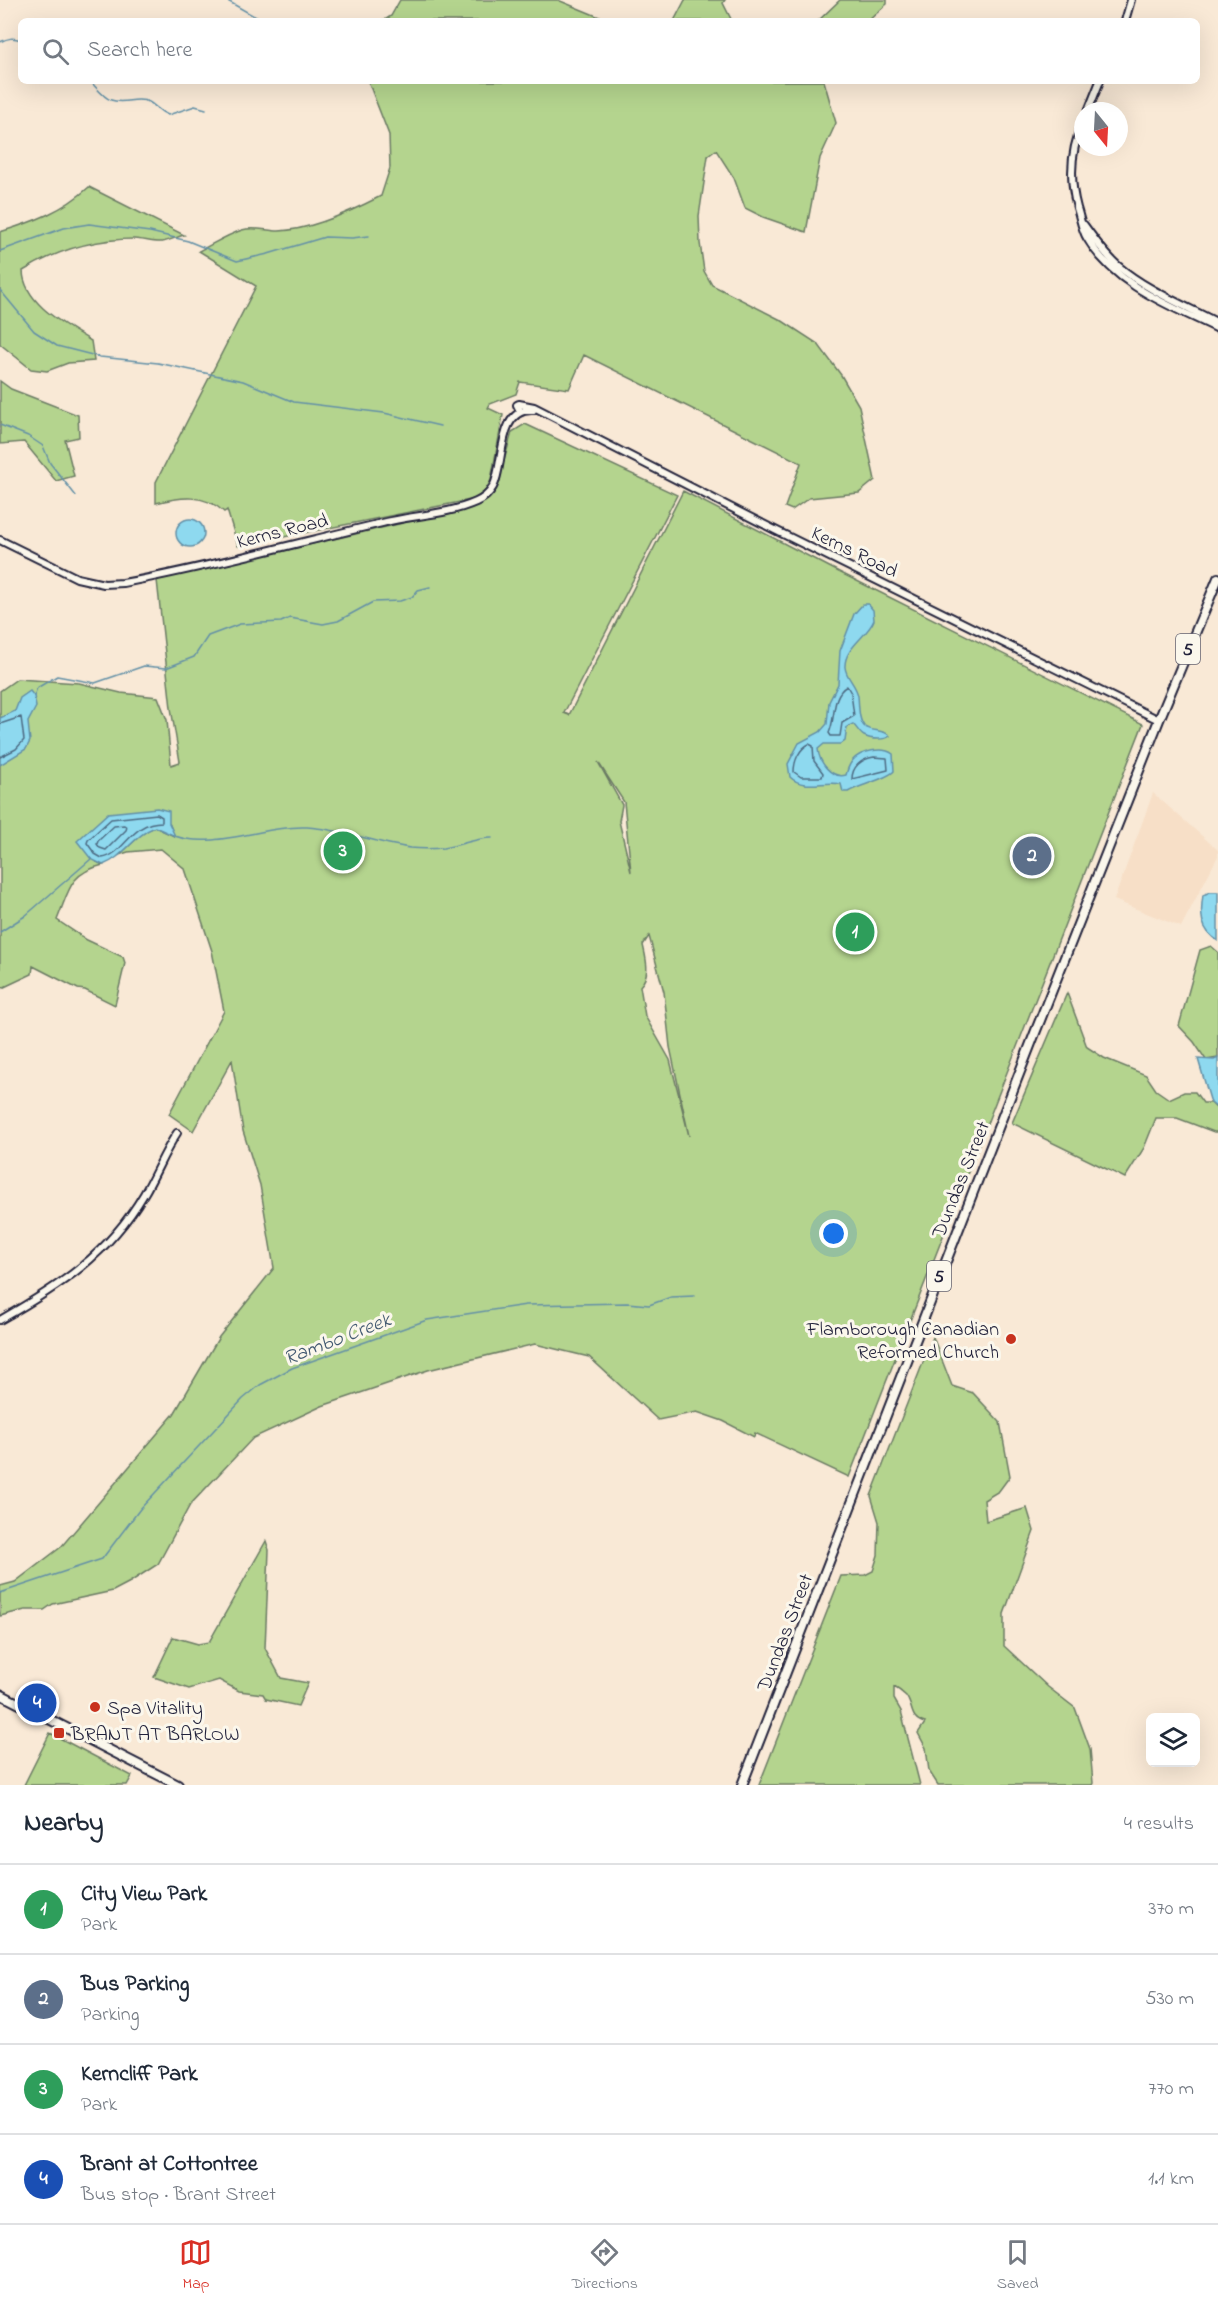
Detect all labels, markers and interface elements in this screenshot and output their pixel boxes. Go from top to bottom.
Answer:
search box [18,18,1200,84]
icon: search [39,35,72,68]
text: Search here [87,35,192,67]
north arrow [1074,102,1128,156]
street label: Kerns Road [234,507,331,558]
street label: Kerns Road [806,520,902,587]
road number: 5 [1176,634,1200,664]
pin: 3 [324,828,362,874]
pin: 2 [1012,834,1052,878]
pin: 1 [836,910,874,954]
street label: Dundas Street [925,1117,999,1244]
your location [819,1219,848,1248]
road number: 5 [927,1261,951,1291]
water label: Rambo Creek [280,1305,396,1374]
place label: Flamborough Canadian Reformed Church [806,1316,999,1368]
marker: Flamborough Canadian Reformed Church [1004,1332,1018,1346]
street label: Dundas Street [750,1570,822,1697]
pin: 4 [18,1680,57,1726]
place label: Spa Vitality [107,1695,203,1724]
marker: Spa Vitality [88,1700,102,1714]
map controls [1146,1713,1200,1767]
button: layers [1146,1713,1200,1767]
place label: BRANT AT BARLOW [70,1721,239,1750]
marker: BRANT AT BARLOW [52,1726,66,1740]
text: Nearby [24,1805,103,1843]
text: 4 results [1124,1810,1194,1839]
text: City View Park [81,1879,207,1911]
text: 1 [40,1895,47,1924]
text: 370 m [1148,1895,1194,1924]
text: Park [81,1911,117,1940]
text: Bus Parking [81,1969,189,2001]
text: 2 [39,1985,48,2014]
text: 530 m [1145,1985,1194,2014]
text: Parking [81,2001,140,2030]
text: Kerncliff Park [81,2059,198,2091]
text: 3 [39,2075,48,2104]
text: 770 m [1148,2075,1194,2104]
text: Park [81,2091,117,2120]
text: Brant at Cottontree [81,2149,258,2181]
text: 4 [39,2165,48,2194]
text: 1.1 km [1148,2165,1194,2194]
text: Bus stop · Brant Street [81,2181,276,2210]
tab: Map [179,2236,212,2296]
tab: Directions [571,2236,638,2296]
tab: Saved [997,2236,1039,2296]

